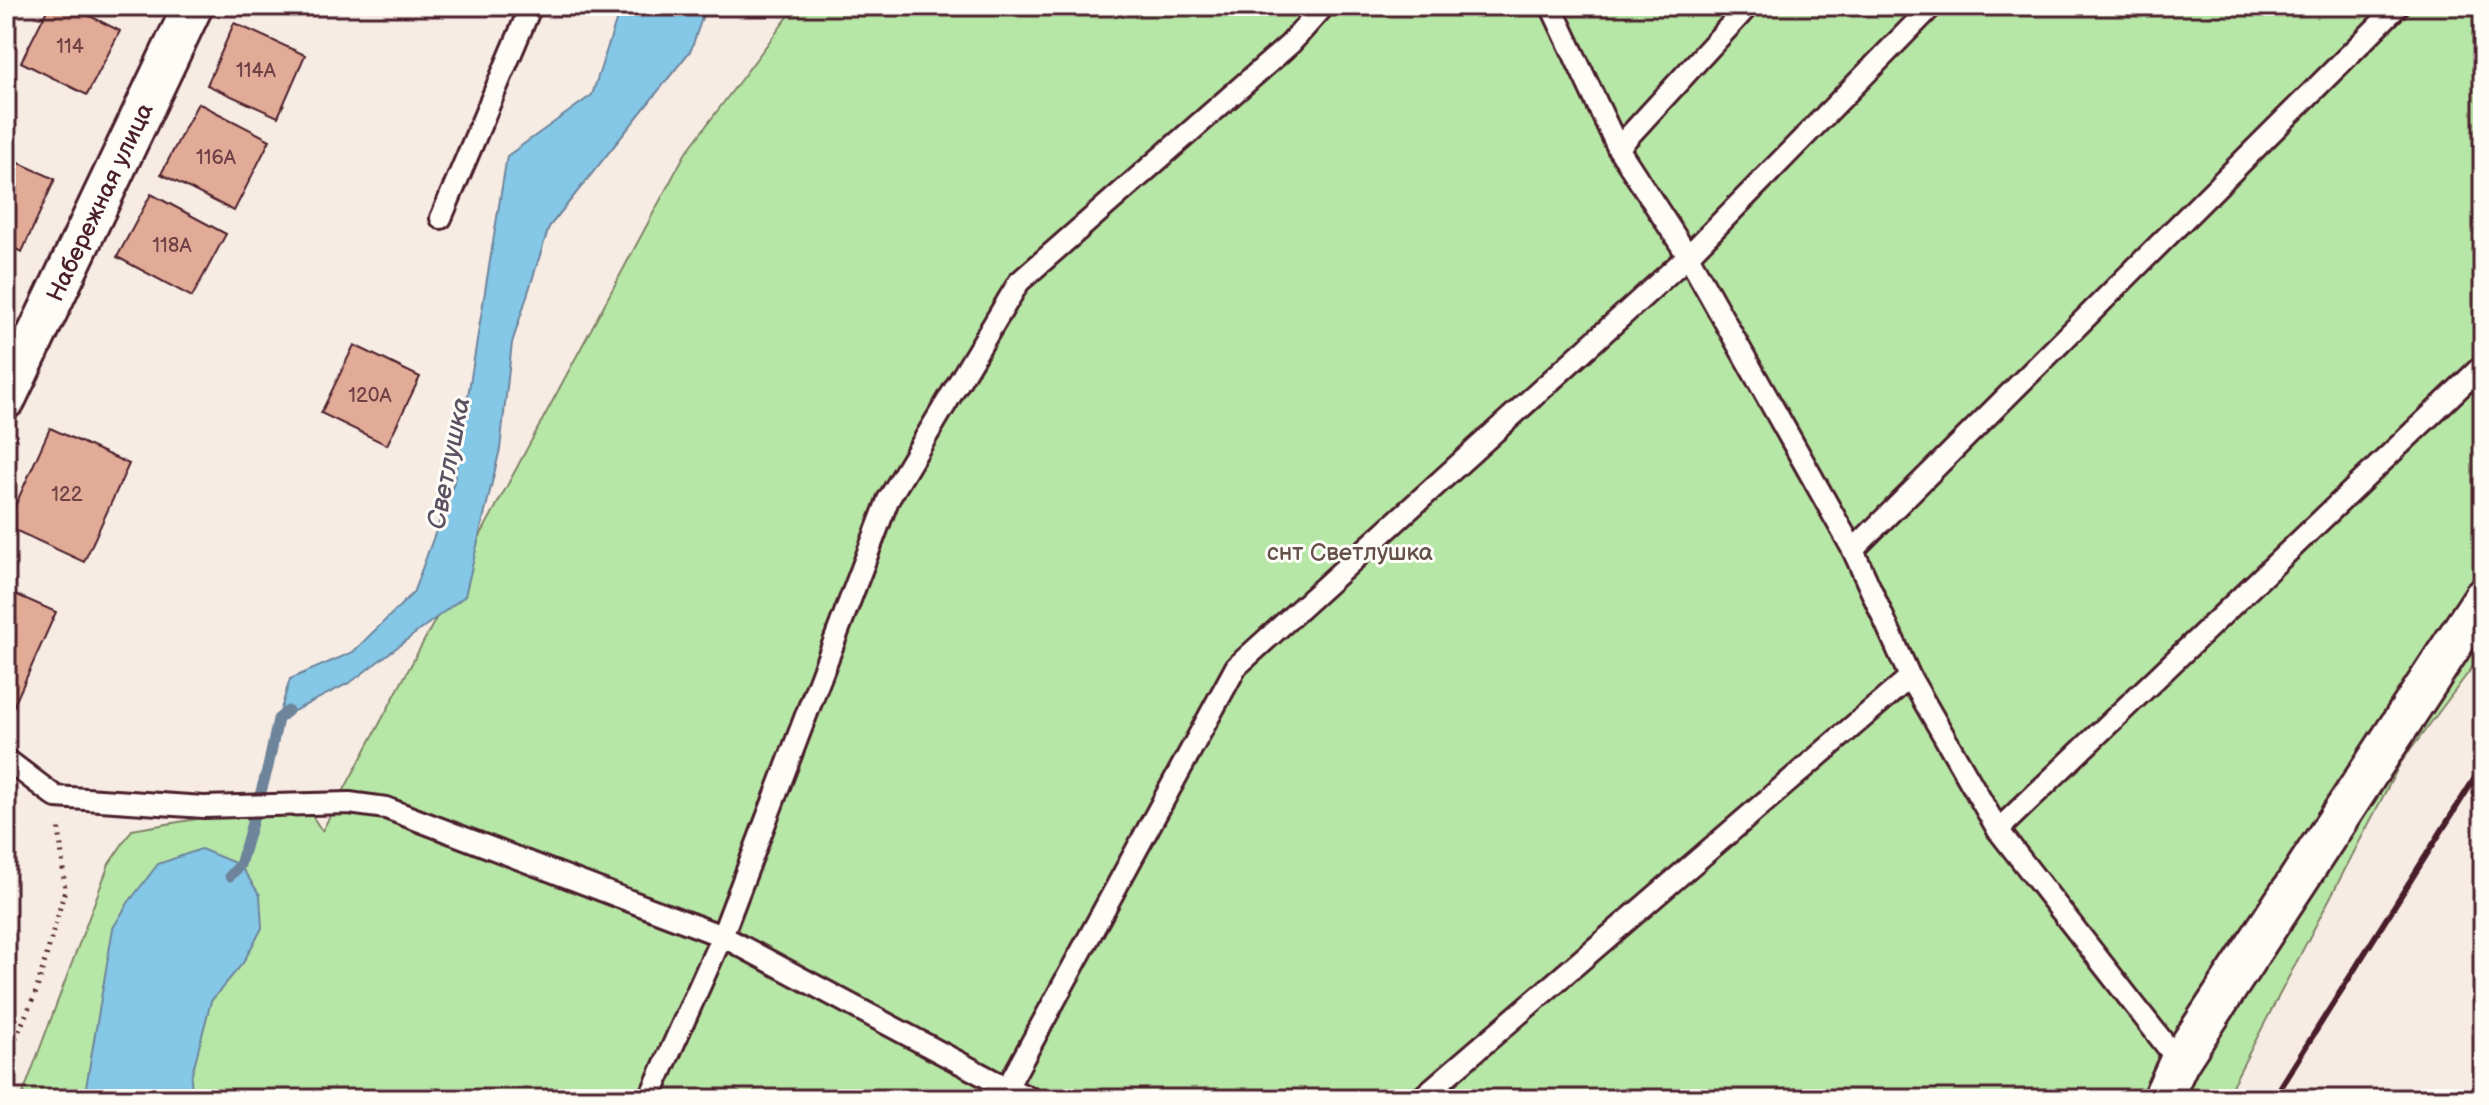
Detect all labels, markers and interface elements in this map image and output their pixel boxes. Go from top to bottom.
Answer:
house number: 114 [56,35,84,59]
house number: 114А [236,59,277,83]
street label: Набережная улица [41,99,160,306]
house number: 116А [196,146,237,170]
house number: 118А [152,234,193,258]
house number: 120А [348,384,393,408]
water label: Светлушка [421,395,477,532]
house number: 122 [51,483,83,507]
park label: снт Светлушка [1267,538,1433,567]

